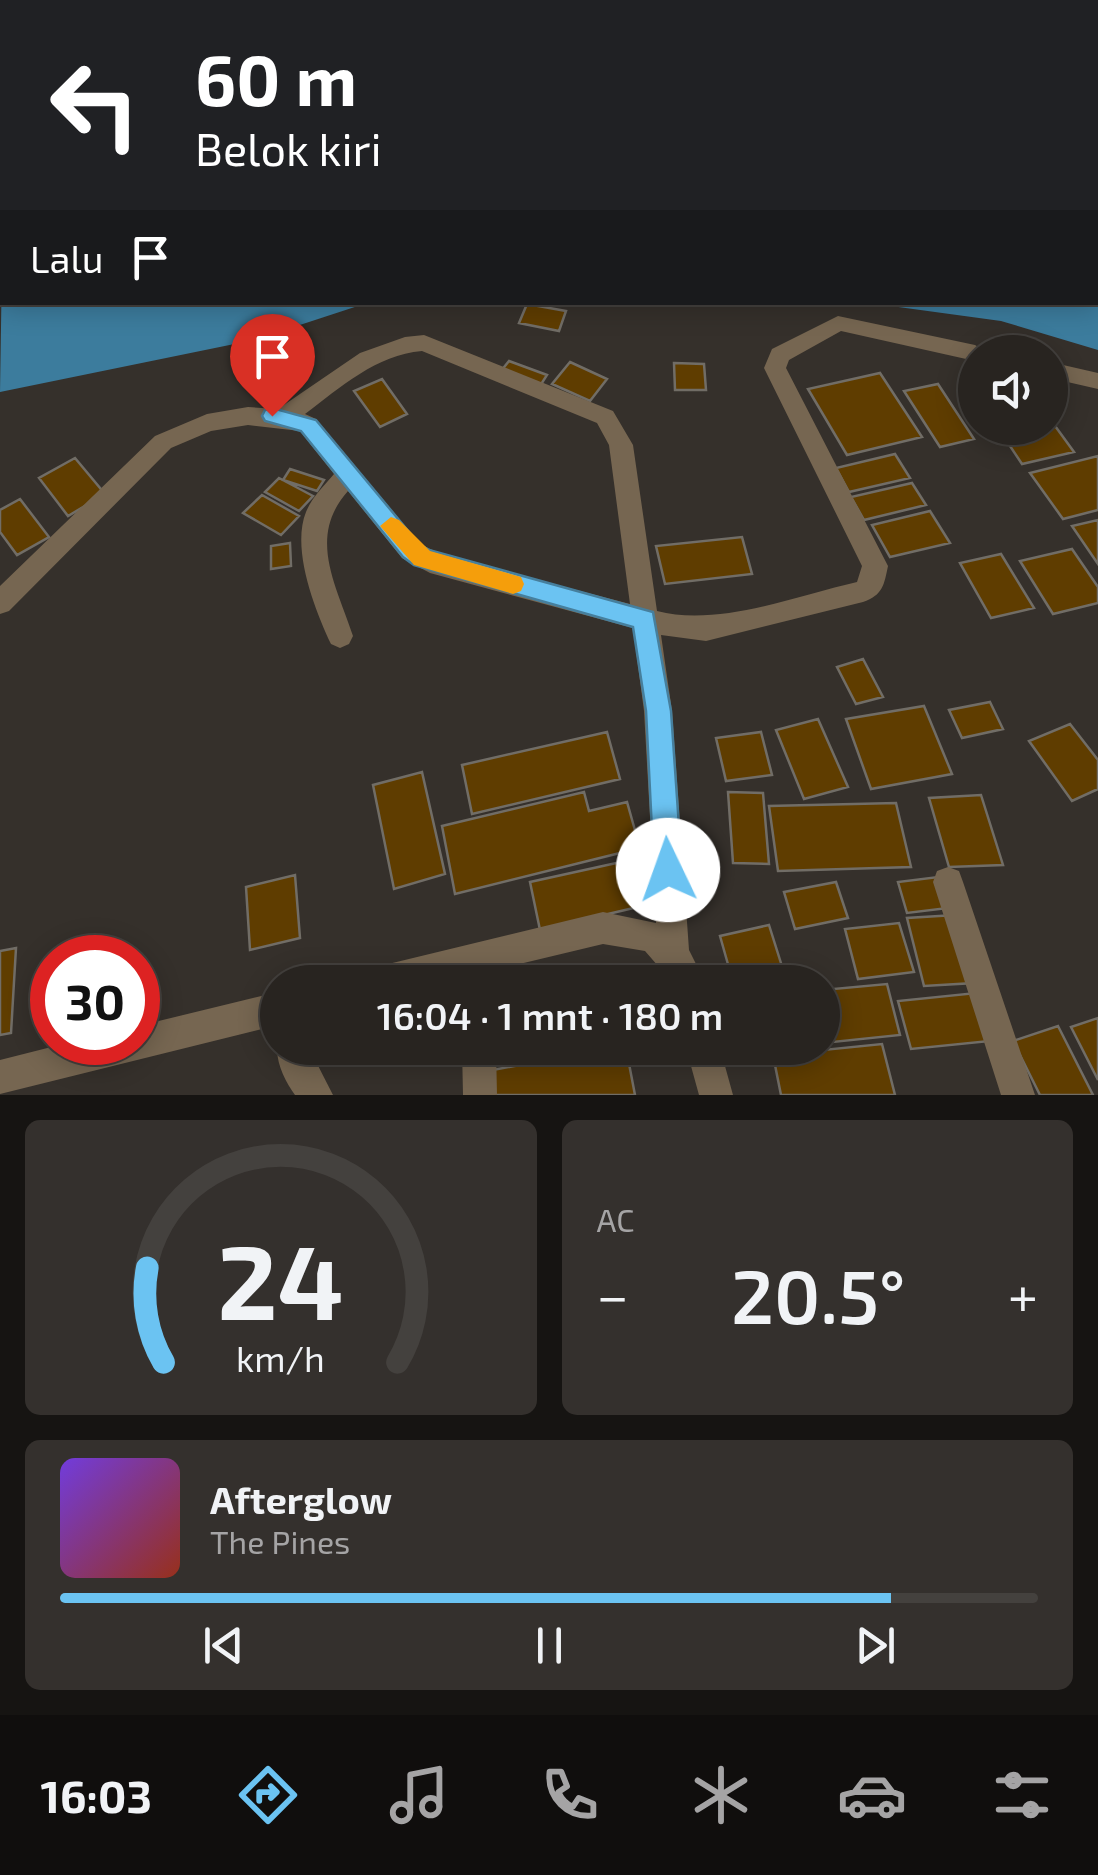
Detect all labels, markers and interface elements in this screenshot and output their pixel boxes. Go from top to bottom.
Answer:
text: 60 m [195,36,357,120]
icon: left [30,40,160,170]
text: Belok kiri [195,121,382,175]
icon: arrive [123,230,178,285]
text: Lalu [30,235,103,281]
pin [230,314,315,417]
icon: arrive [245,329,300,384]
map controls [958,335,1068,445]
button: sound [958,335,1068,445]
position arrow [616,818,720,922]
speed limit sign: 30 [30,935,160,1065]
text: 16:04 · 1 mnt · 180 m [377,992,723,1038]
text: AC [597,1200,635,1238]
text: 24 [217,1216,344,1341]
text: 20.5° [731,1249,905,1339]
text: − [597,1261,629,1327]
text: + [1008,1261,1038,1327]
text: km/h [236,1336,325,1379]
text: Afterglow [210,1476,392,1522]
text: The Pines [210,1522,350,1560]
icon: previous [196,1618,251,1673]
icon: pause [522,1618,577,1673]
icon: next [848,1618,903,1673]
icon: directions [233,1760,303,1830]
icon: music [384,1760,454,1830]
icon: phone [535,1760,605,1830]
icon: climate [686,1760,756,1830]
icon: car [837,1760,907,1830]
icon: filters [987,1760,1057,1830]
text: 16:03 [40,1768,152,1822]

